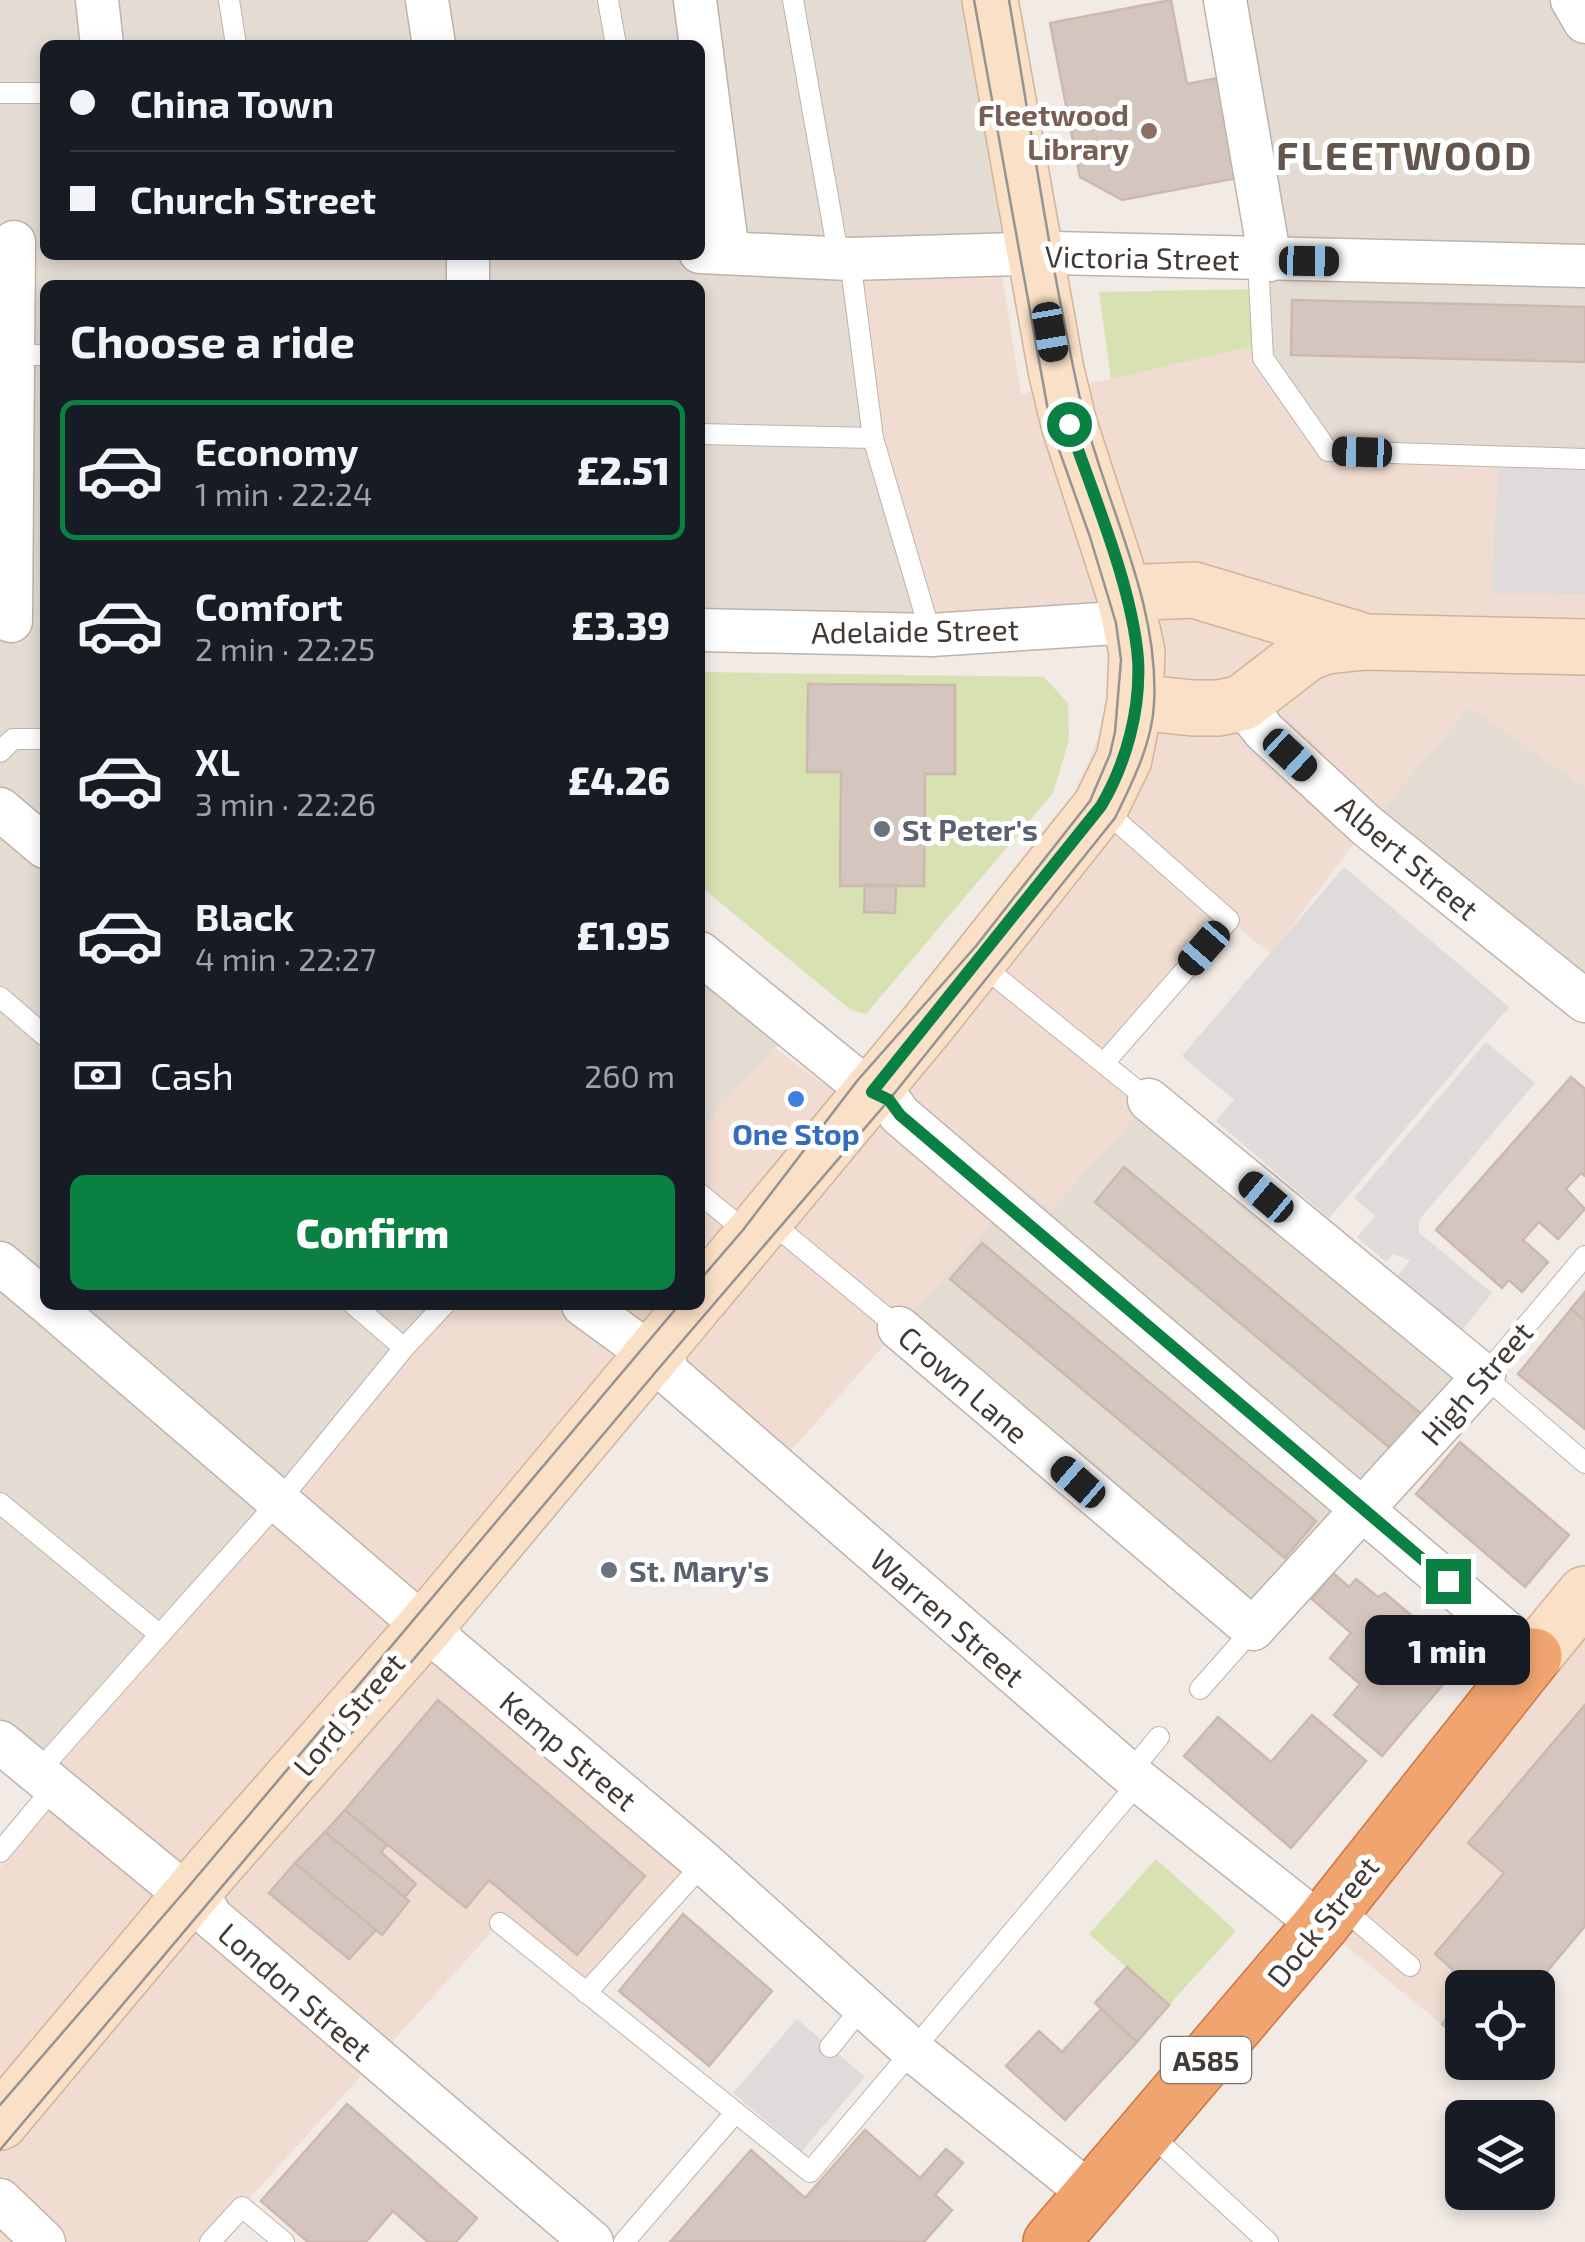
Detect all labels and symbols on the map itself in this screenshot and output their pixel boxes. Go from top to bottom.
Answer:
place label: Fleetwood Library [978,96,1129,167]
marker: Fleetwood Library [1138,120,1160,142]
district label: FLEETWOOD [1276,130,1534,178]
street label: Victoria Street [1044,237,1240,277]
car [1279,245,1339,277]
car [1030,300,1070,364]
route start [1047,402,1092,447]
car [1331,436,1393,468]
street label: Adelaide Street [811,610,1019,650]
car [1258,724,1322,786]
street label: Albert Street [1330,787,1486,927]
place label: St Peter's [902,811,1038,847]
marker: St Peter's [871,818,893,840]
car [1173,916,1235,980]
marker: One Stop [785,1088,807,1110]
place label: One Stop [732,1115,860,1151]
car [1233,1166,1299,1228]
street label: High Street [1413,1314,1539,1452]
street label: Crown Lane [892,1318,1036,1450]
car [1046,1451,1110,1513]
street label: Warren Street [864,1540,1032,1694]
place label: St. Mary's [629,1552,769,1589]
marker: St. Mary's [598,1559,620,1581]
route end [1426,1559,1471,1604]
callout: 1 min [1366,1616,1530,1686]
street label: Lord Street [285,1645,411,1783]
street label: Kemp Street [493,1682,645,1818]
street label: Dock Street [1259,1849,1385,1993]
street label: London Street [212,1915,380,2067]
road number: A585 [1161,2037,1251,2083]

